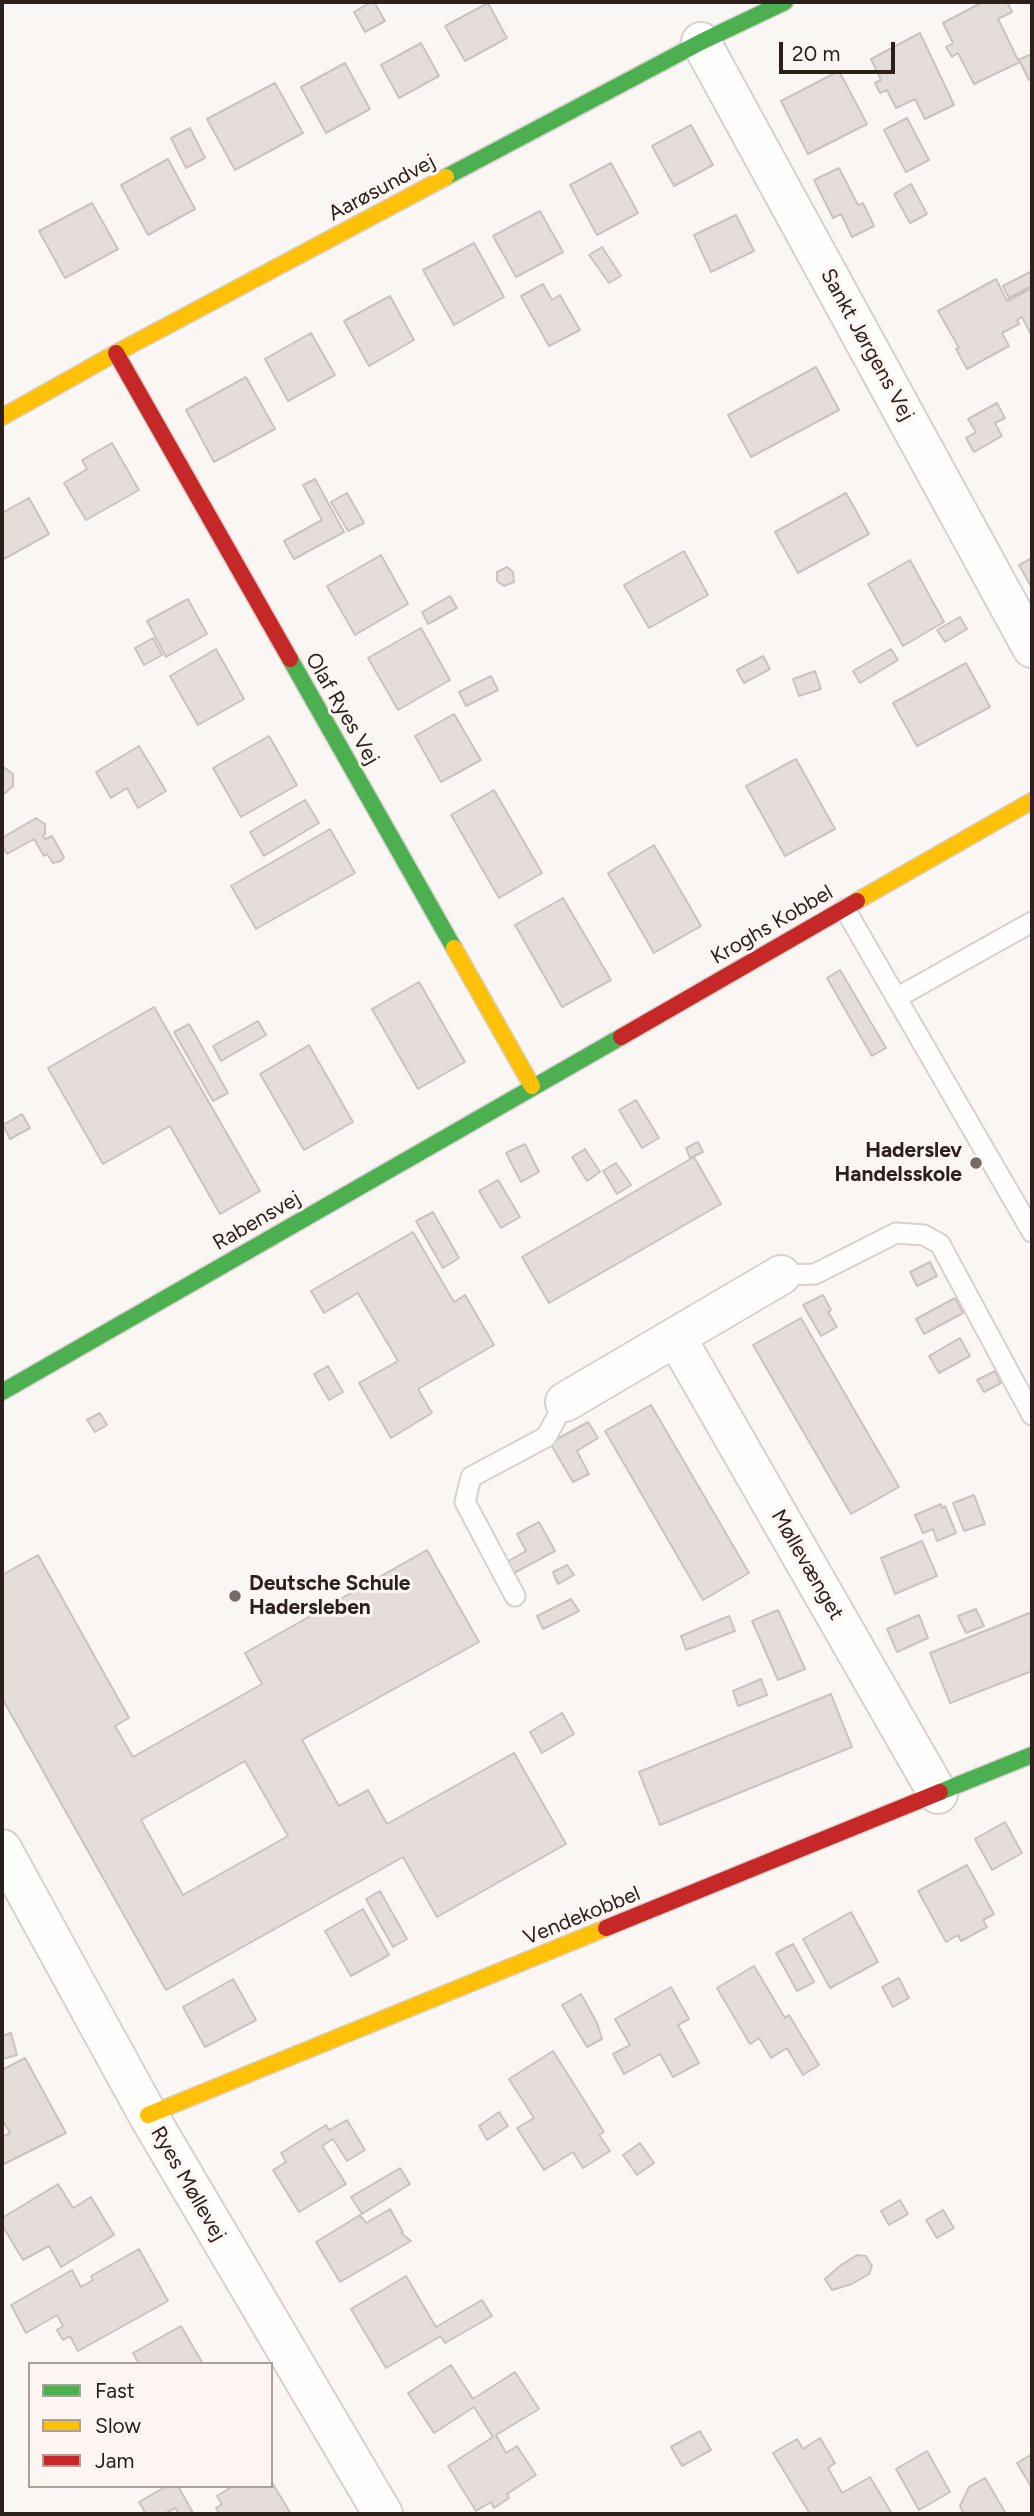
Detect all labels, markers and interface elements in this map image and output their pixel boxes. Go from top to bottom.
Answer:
scale bar [782,28,898,72]
text: 20 m [792,41,840,66]
street label: Aarøsundvej [324,149,440,227]
street label: Sankt Jørgens Vej [815,265,919,425]
street label: Olaf Ryes Vej [300,648,384,770]
street label: Kroghs Kobbel [707,880,837,970]
place label: Haderslev Handelsskole [835,1138,962,1188]
marker: Haderslev Handelsskole [968,1155,984,1171]
street label: Rabensvej [209,1186,305,1256]
street label: Møllevænget [765,1505,849,1625]
place label: Deutsche Schule Hadersleben [249,1571,410,1621]
marker: Deutsche Schule Hadersleben [227,1588,243,1604]
street label: Vendekobbel [520,1881,644,1951]
street label: Ryes Møllevej [145,2122,231,2246]
legend [28,2362,273,2488]
text: Fast [95,2378,135,2403]
text: Slow [95,2413,141,2438]
text: Jam [95,2448,134,2473]

